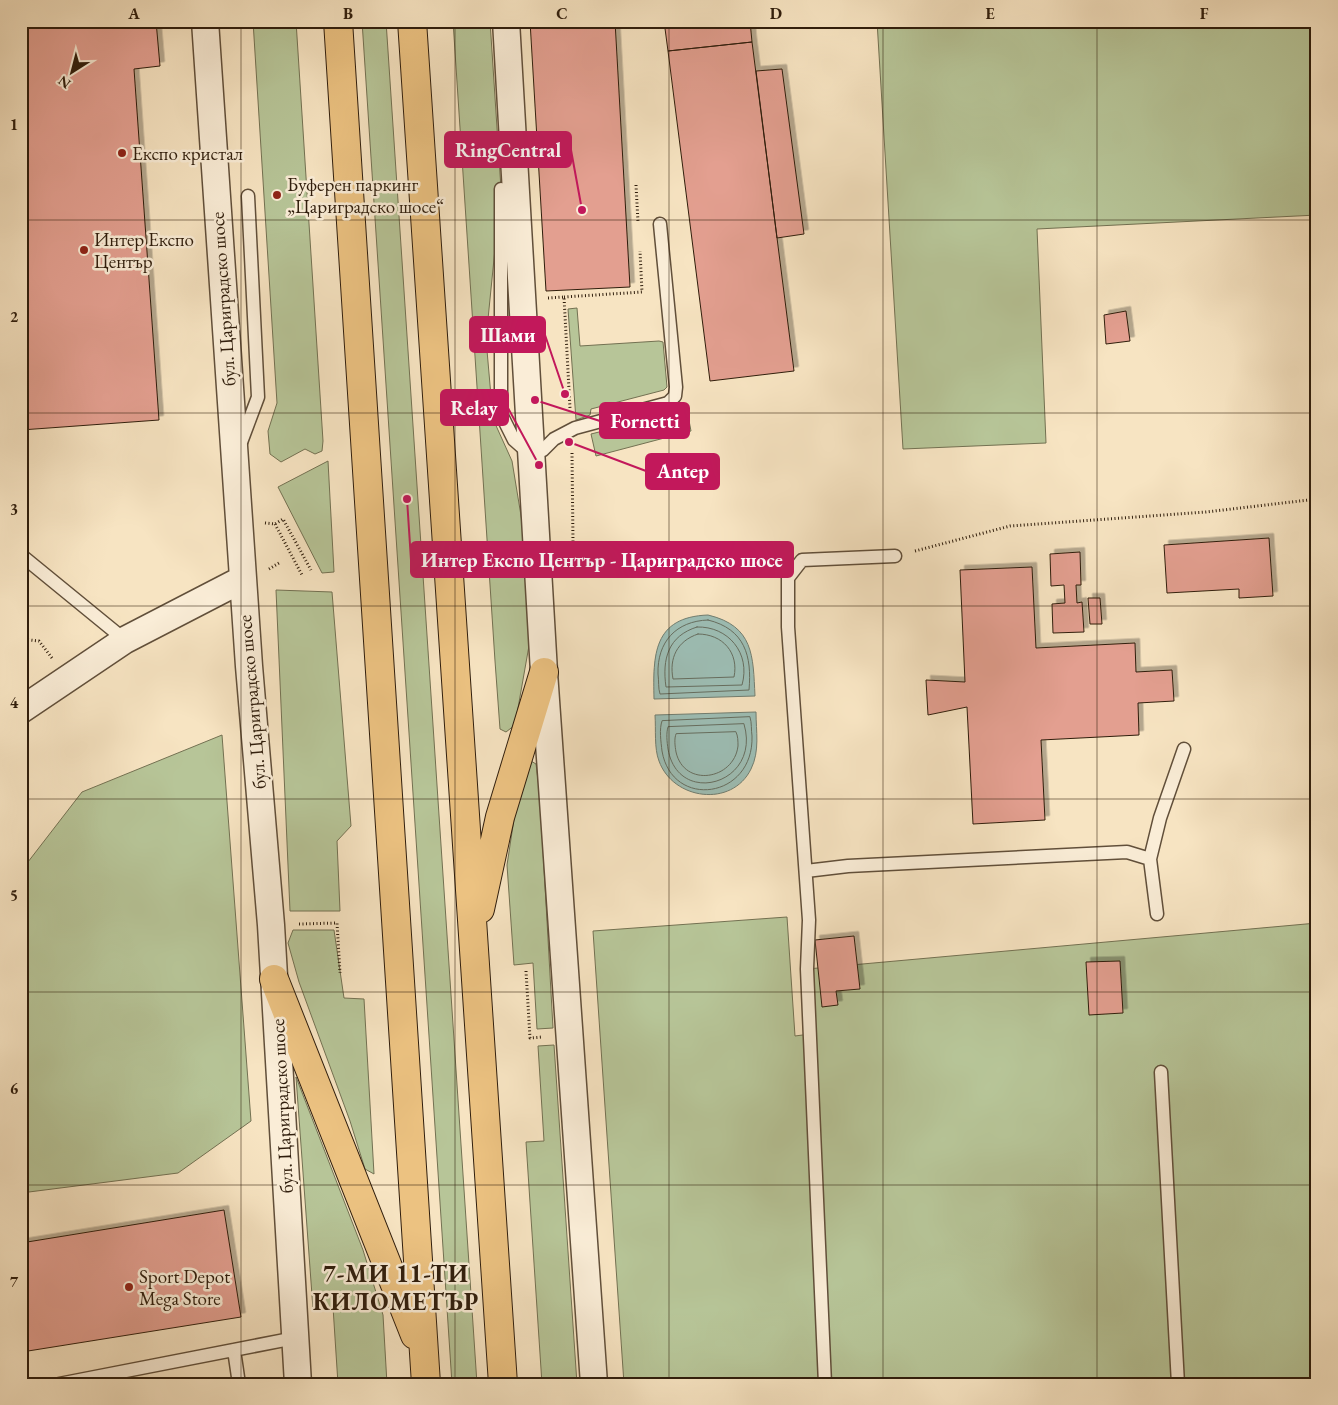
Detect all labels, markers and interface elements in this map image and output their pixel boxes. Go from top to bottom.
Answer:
text: A [127,3,140,24]
text: B [343,3,353,24]
text: C [556,3,568,24]
text: D [770,3,782,24]
text: E [985,3,995,24]
text: F [1200,3,1209,24]
north arrow [48,48,98,98]
text: N [54,72,74,93]
text: 1 [10,114,18,135]
callout: RingCentral [445,132,571,167]
text: RingCentral [455,137,561,163]
place label: Експо кристал [132,141,243,166]
marker: Експо кристал [116,147,128,159]
place label: Буферен паркинг „Цариградско шосе“ [287,172,444,219]
marker: Буферен паркинг „Цариградско шосе“ [271,189,283,201]
street label: бул. Цариградско шосе [204,211,242,387]
place label: Интер Експо Център [94,227,194,274]
marker: Интер Експо Център [78,244,90,256]
text: 2 [10,306,19,327]
callout: Шами [470,317,545,352]
text: Шами [481,322,536,348]
callout: Relay [441,390,508,425]
text: Relay [450,395,498,421]
callout: Fornetti [600,403,689,438]
text: Fornetti [610,408,680,434]
callout: Antep [646,454,719,489]
text: Antep [656,458,709,484]
text: 3 [10,499,18,520]
callout: Интер Експо Център - Цариградско шосе [411,542,793,577]
text: Интер Експо Център - Цариградско шосе [421,547,783,573]
street label: бул. Цариградско шосе [232,614,272,790]
text: 4 [10,692,19,713]
text: 5 [10,885,18,906]
street label: бул. Цариградско шосе [265,1018,299,1194]
text: 6 [10,1078,19,1099]
district label: 7-МИ 11-ТИ КИЛОМЕТЪР [313,1258,479,1317]
place label: Sport Depot Mega Store [139,1264,230,1311]
text: 7 [10,1271,19,1292]
marker: Sport Depot Mega Store [123,1281,135,1293]

